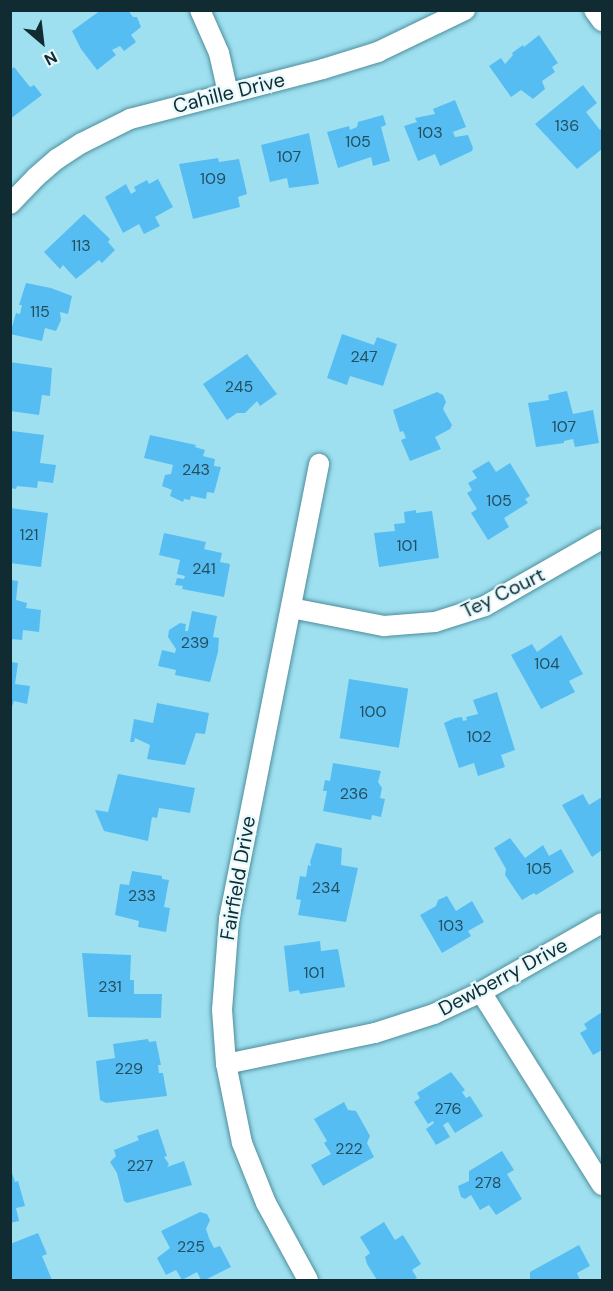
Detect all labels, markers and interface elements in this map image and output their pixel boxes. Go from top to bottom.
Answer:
north arrow [12,12,72,72]
text: N [41,46,61,70]
street label: Cahille Drive [171,68,287,118]
house number: 136 [555,116,579,136]
house number: 103 [417,123,443,143]
house number: 105 [345,132,371,152]
house number: 107 [277,147,301,167]
house number: 109 [200,169,226,189]
house number: 113 [71,236,91,256]
house number: 115 [30,302,50,322]
house number: 247 [350,347,378,367]
house number: 245 [225,377,253,397]
house number: 107 [552,417,576,437]
house number: 243 [182,460,210,480]
house number: 105 [486,491,512,511]
house number: 121 [19,525,39,545]
house number: 101 [397,536,417,556]
house number: 241 [192,559,216,579]
street label: Tey Court [457,563,549,623]
house number: 239 [181,633,209,653]
house number: 104 [534,654,560,674]
house number: 100 [360,702,386,722]
house number: 102 [467,727,491,747]
house number: 236 [340,784,368,804]
street label: Fairfield Drive [215,814,261,942]
house number: 105 [526,859,552,879]
house number: 234 [312,878,340,898]
house number: 233 [128,886,156,906]
house number: 103 [438,916,464,936]
street label: Dewberry Drive [434,933,572,1021]
house number: 101 [304,963,324,983]
house number: 231 [98,977,122,997]
house number: 229 [115,1059,143,1079]
house number: 276 [434,1099,462,1119]
house number: 222 [335,1139,363,1159]
house number: 227 [127,1156,153,1176]
house number: 278 [475,1173,501,1193]
house number: 225 [177,1237,205,1257]

